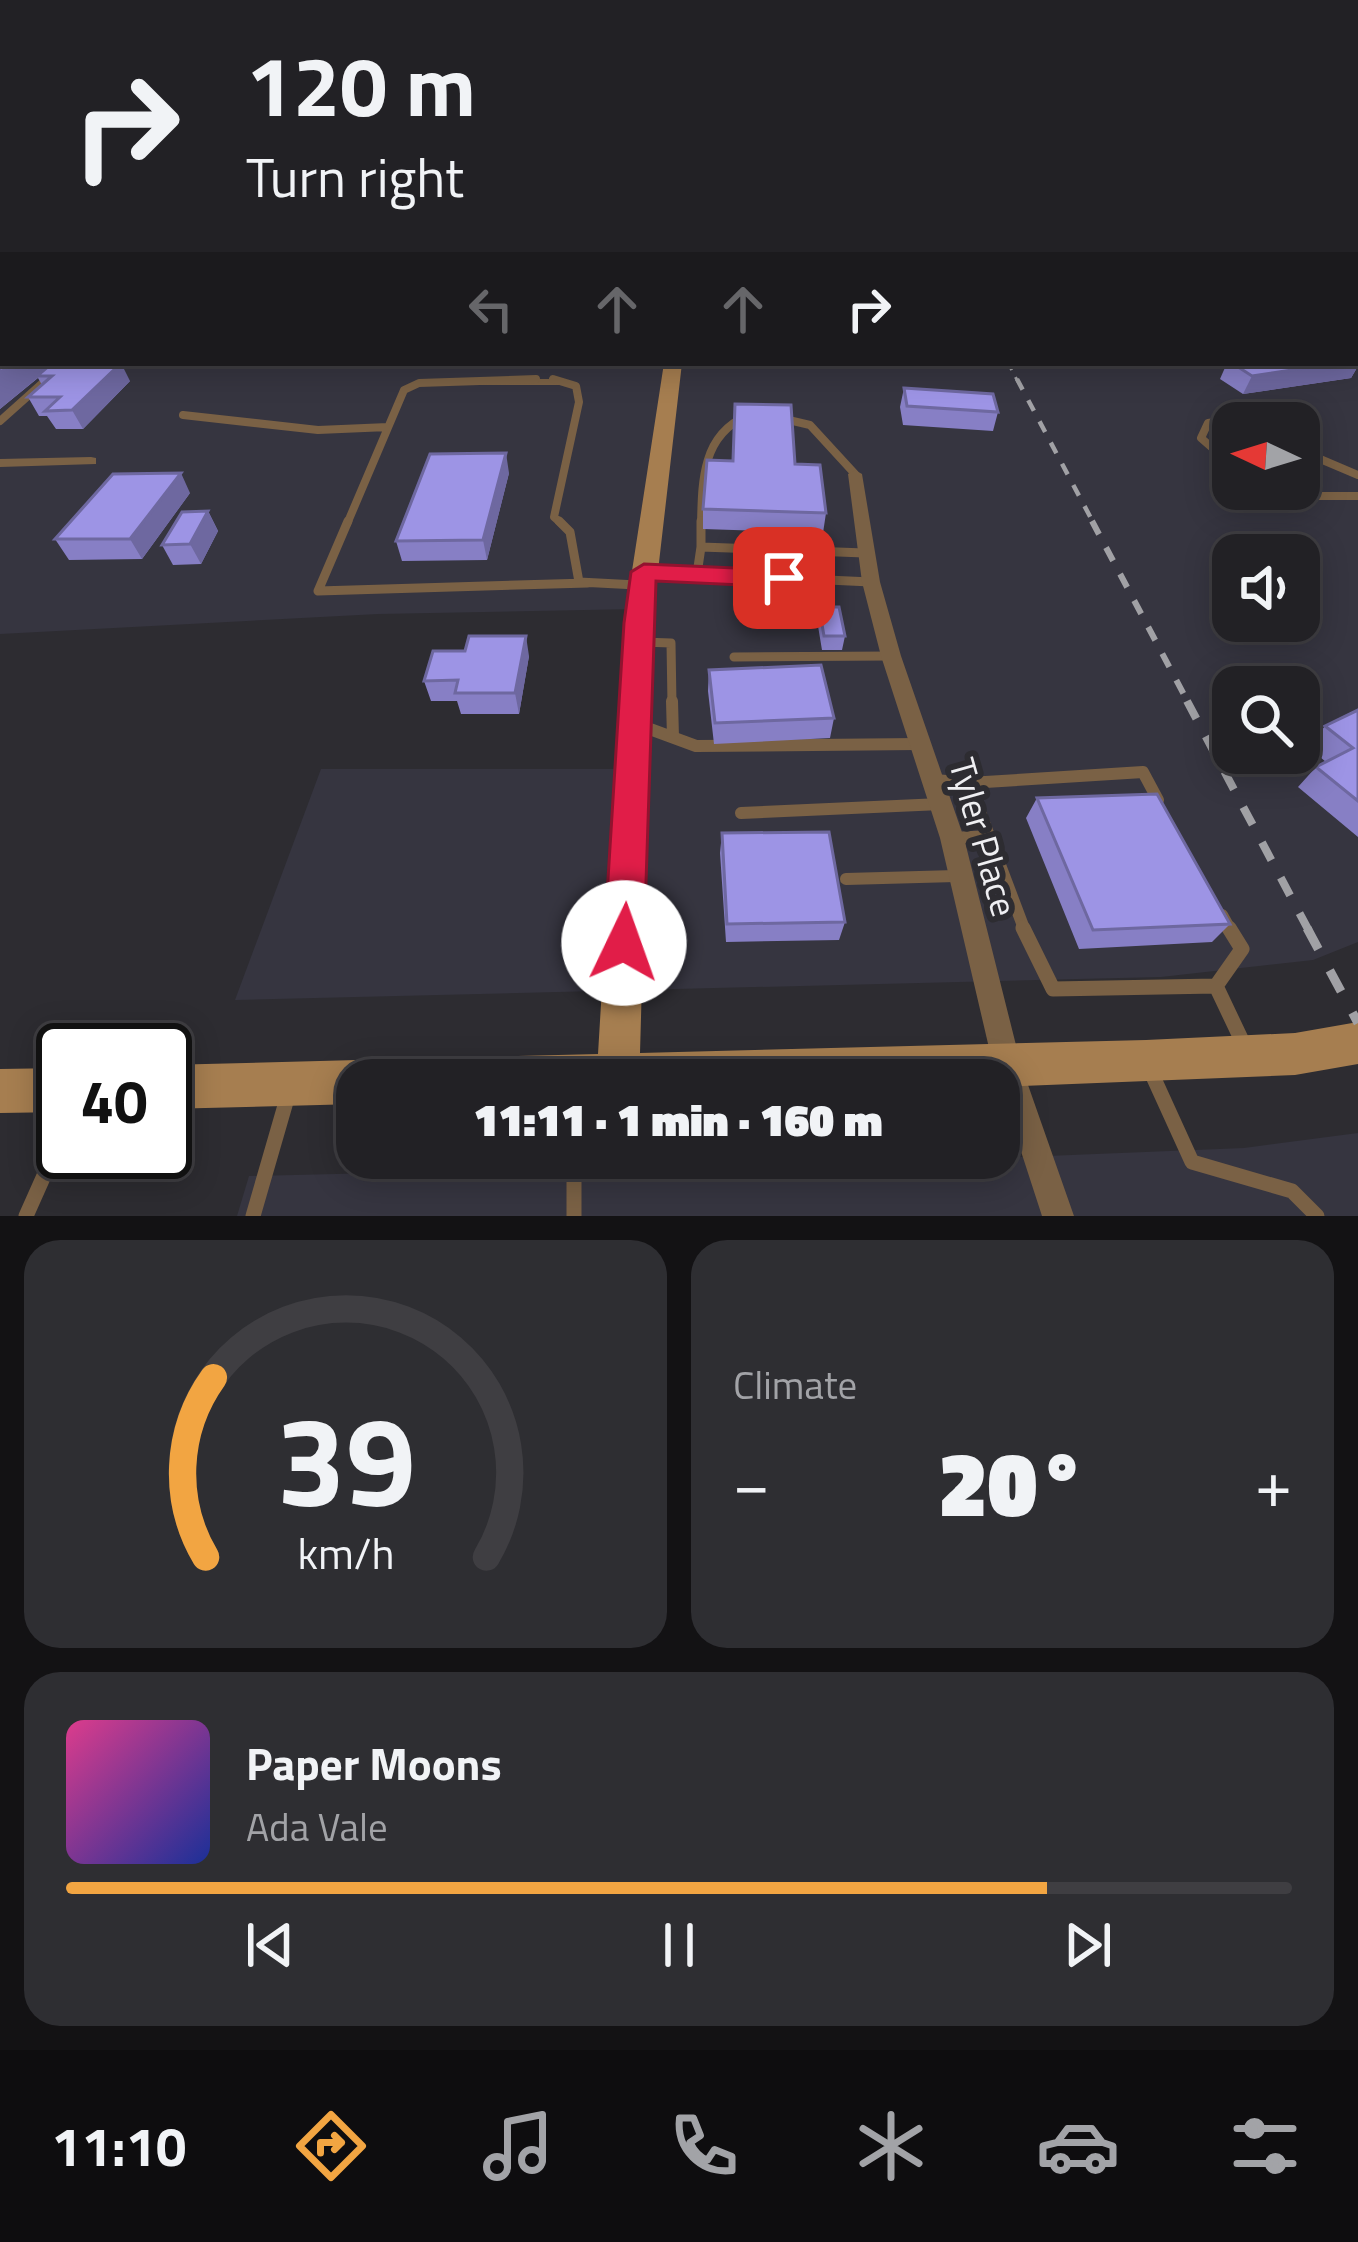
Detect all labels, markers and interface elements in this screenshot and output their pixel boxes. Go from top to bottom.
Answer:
text: 120 m [246,21,476,149]
icon: right [48,48,204,204]
text: Turn right [246,136,464,218]
icon: left [458,276,524,342]
icon: ahead [584,276,650,342]
icon: ahead [710,276,776,342]
icon: right [836,276,902,342]
north arrow [1212,402,1320,510]
map controls [1212,402,1320,774]
pin [733,527,835,629]
button: sound [1212,534,1320,642]
icon: arrive [751,545,817,611]
button: search [1212,666,1320,774]
street label: Tyler Place [935,752,1033,922]
position arrow [561,880,687,1006]
speed limit sign: 40 [36,1023,192,1179]
text: 11:11 · 1 min · 160 m [474,1085,882,1153]
text: Climate [733,1355,857,1414]
text: 39 [276,1365,415,1554]
text: 20° [938,1414,1087,1551]
text: − [733,1432,770,1533]
text: + [1255,1432,1292,1533]
text: km/h [297,1520,394,1586]
text: Paper Moons [246,1729,502,1797]
text: Ada Vale [246,1797,388,1856]
icon: previous [237,1912,303,1978]
icon: pause [646,1912,712,1978]
icon: next [1055,1912,1121,1978]
icon: directions [289,2104,373,2188]
icon: music [476,2104,560,2188]
icon: phone [662,2104,746,2188]
icon: climate [849,2104,933,2188]
icon: car [1036,2104,1120,2188]
icon: filters [1223,2104,1307,2188]
text: 11:10 [51,2105,186,2187]

